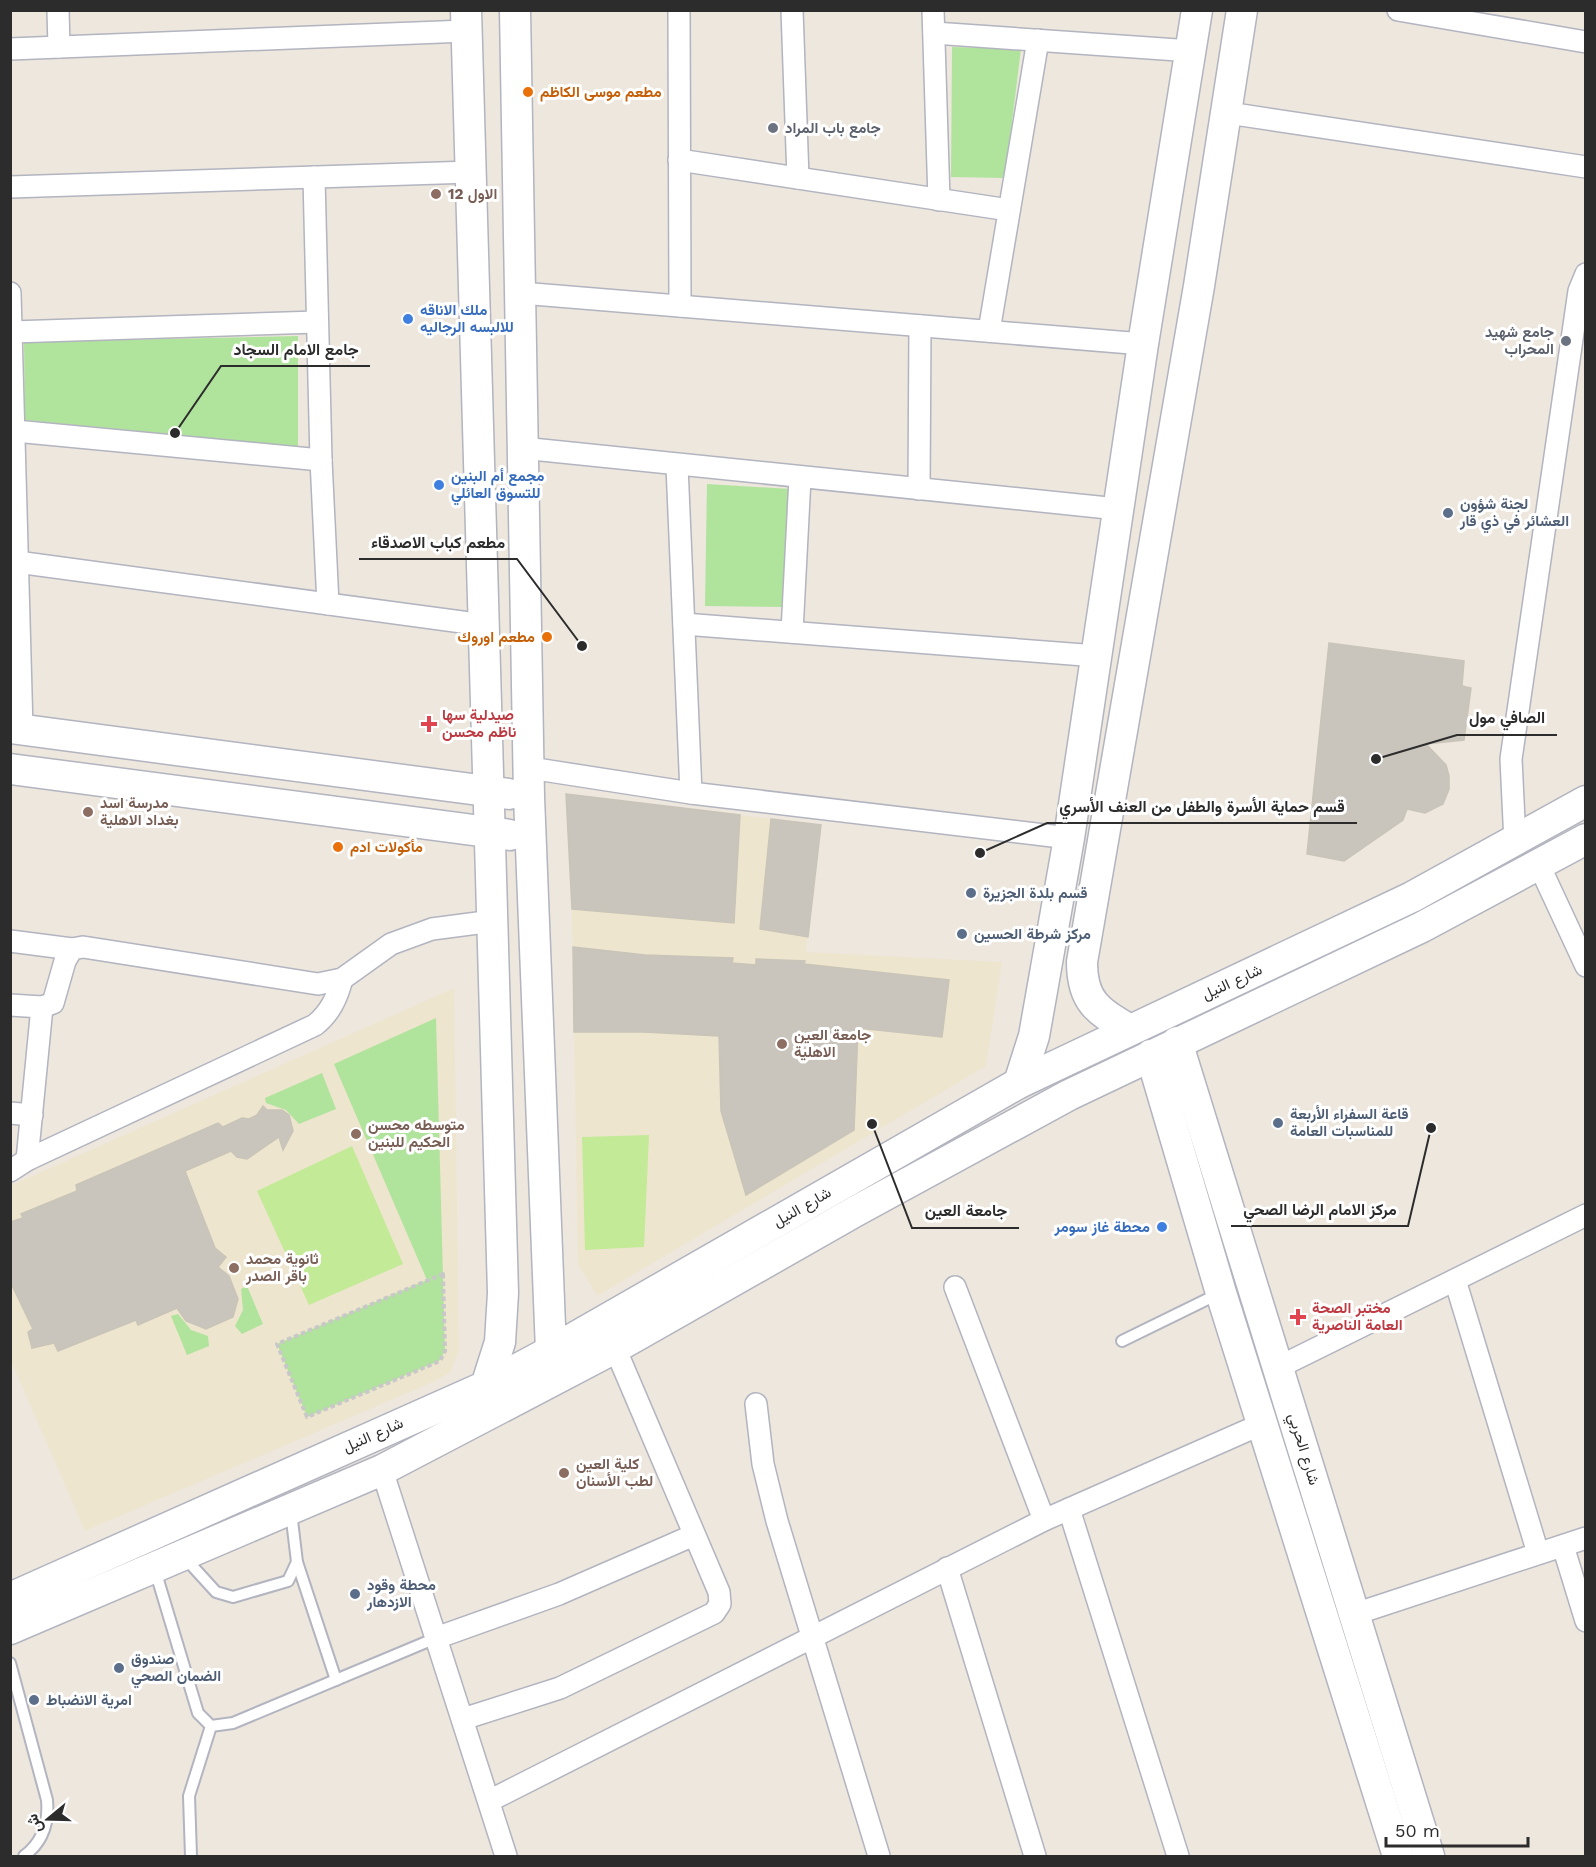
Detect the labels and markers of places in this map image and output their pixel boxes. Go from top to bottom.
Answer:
place label: مطعم موسى الكاظم [540,83,662,102]
marker: مطعم موسى الكاظم [521,85,535,99]
place label: جامع باب المراد [785,119,881,138]
marker: جامع باب المراد [766,121,780,135]
place label: الاول 12 [448,185,497,203]
marker: الاول 12 [429,187,443,201]
place label: ملك الاناقه للالبسه الرجاليه [420,301,514,336]
marker: ملك الاناقه للالبسه الرجاليه [401,312,415,326]
place label: جامع شهيد المحراب [1485,323,1554,358]
callout: جامع الامام السجاد [221,332,370,366]
marker: جامع شهيد المحراب [1559,334,1573,348]
place label: مجمع أم البنين للتسوق العائلي [451,467,544,506]
marker: مجمع أم البنين للتسوق العائلي [432,478,446,492]
place label: لجنة شؤون العشائر في ذي قار [1459,495,1569,534]
marker: لجنة شؤون العشائر في ذي قار [1441,506,1455,520]
callout: مطعم كباب الاصدقاء [359,525,517,559]
place label: مطعم اوروك [458,628,535,647]
marker: مطعم اوروك [540,630,554,644]
callout: الصافي مول [1457,701,1557,735]
place label: صيدلية سها ناظم محسن [442,706,516,742]
marker: صيدلية سها ناظم محسن [420,715,438,733]
callout: قسم حماية الأسرة والطفل من العنف الأسري [1047,789,1357,823]
place label: مدرسة اسد بغداد الاهلية [100,794,178,829]
marker: مدرسة اسد بغداد الاهلية [81,805,95,819]
place label: مأكولات ادم [350,838,423,857]
marker: مأكولات ادم [331,840,345,854]
place label: قسم بلدة الجزيرة [983,884,1088,903]
marker: قسم بلدة الجزيرة [964,886,978,900]
place label: مركز شرطة الحسين [974,925,1091,943]
marker: مركز شرطة الحسين [955,927,969,941]
place label: جامعة العين الاهلية [794,1026,871,1061]
marker: جامعة العين الاهلية [775,1037,789,1051]
place label: قاعة السفراء الأربعة للمناسبات العامة [1290,1105,1408,1140]
place label: متوسطه محسن الحكيم للبنين [368,1116,465,1152]
marker: قاعة السفراء الأربعة للمناسبات العامة [1271,1116,1285,1130]
marker: متوسطه محسن الحكيم للبنين [349,1127,363,1141]
callout: مركز الامام الرضا الصحي [1231,1192,1408,1226]
callout: جامعة العين [912,1194,1019,1228]
place label: محطة غاز سومر [1054,1218,1150,1236]
marker: محطة غاز سومر [1155,1220,1169,1234]
place label: ثانوية محمد باقر الصدر [245,1250,319,1285]
marker: ثانوية محمد باقر الصدر [227,1261,241,1275]
place label: مختبر الصحة العامة الناصرية [1312,1299,1403,1334]
marker: مختبر الصحة العامة الناصرية [1289,1308,1307,1326]
place label: كلية العين لطب الأسنان [576,1455,653,1490]
marker: كلية العين لطب الأسنان [557,1466,571,1480]
place label: محطة وقود الازدهار [366,1576,436,1611]
marker: محطة وقود الازدهار [348,1587,362,1601]
place label: صندوق الضمان الصحي [131,1650,221,1689]
marker: صندوق الضمان الصحي [112,1661,126,1675]
place label: امرية الانضباط [46,1691,132,1709]
marker: امرية الانضباط [27,1693,41,1707]

